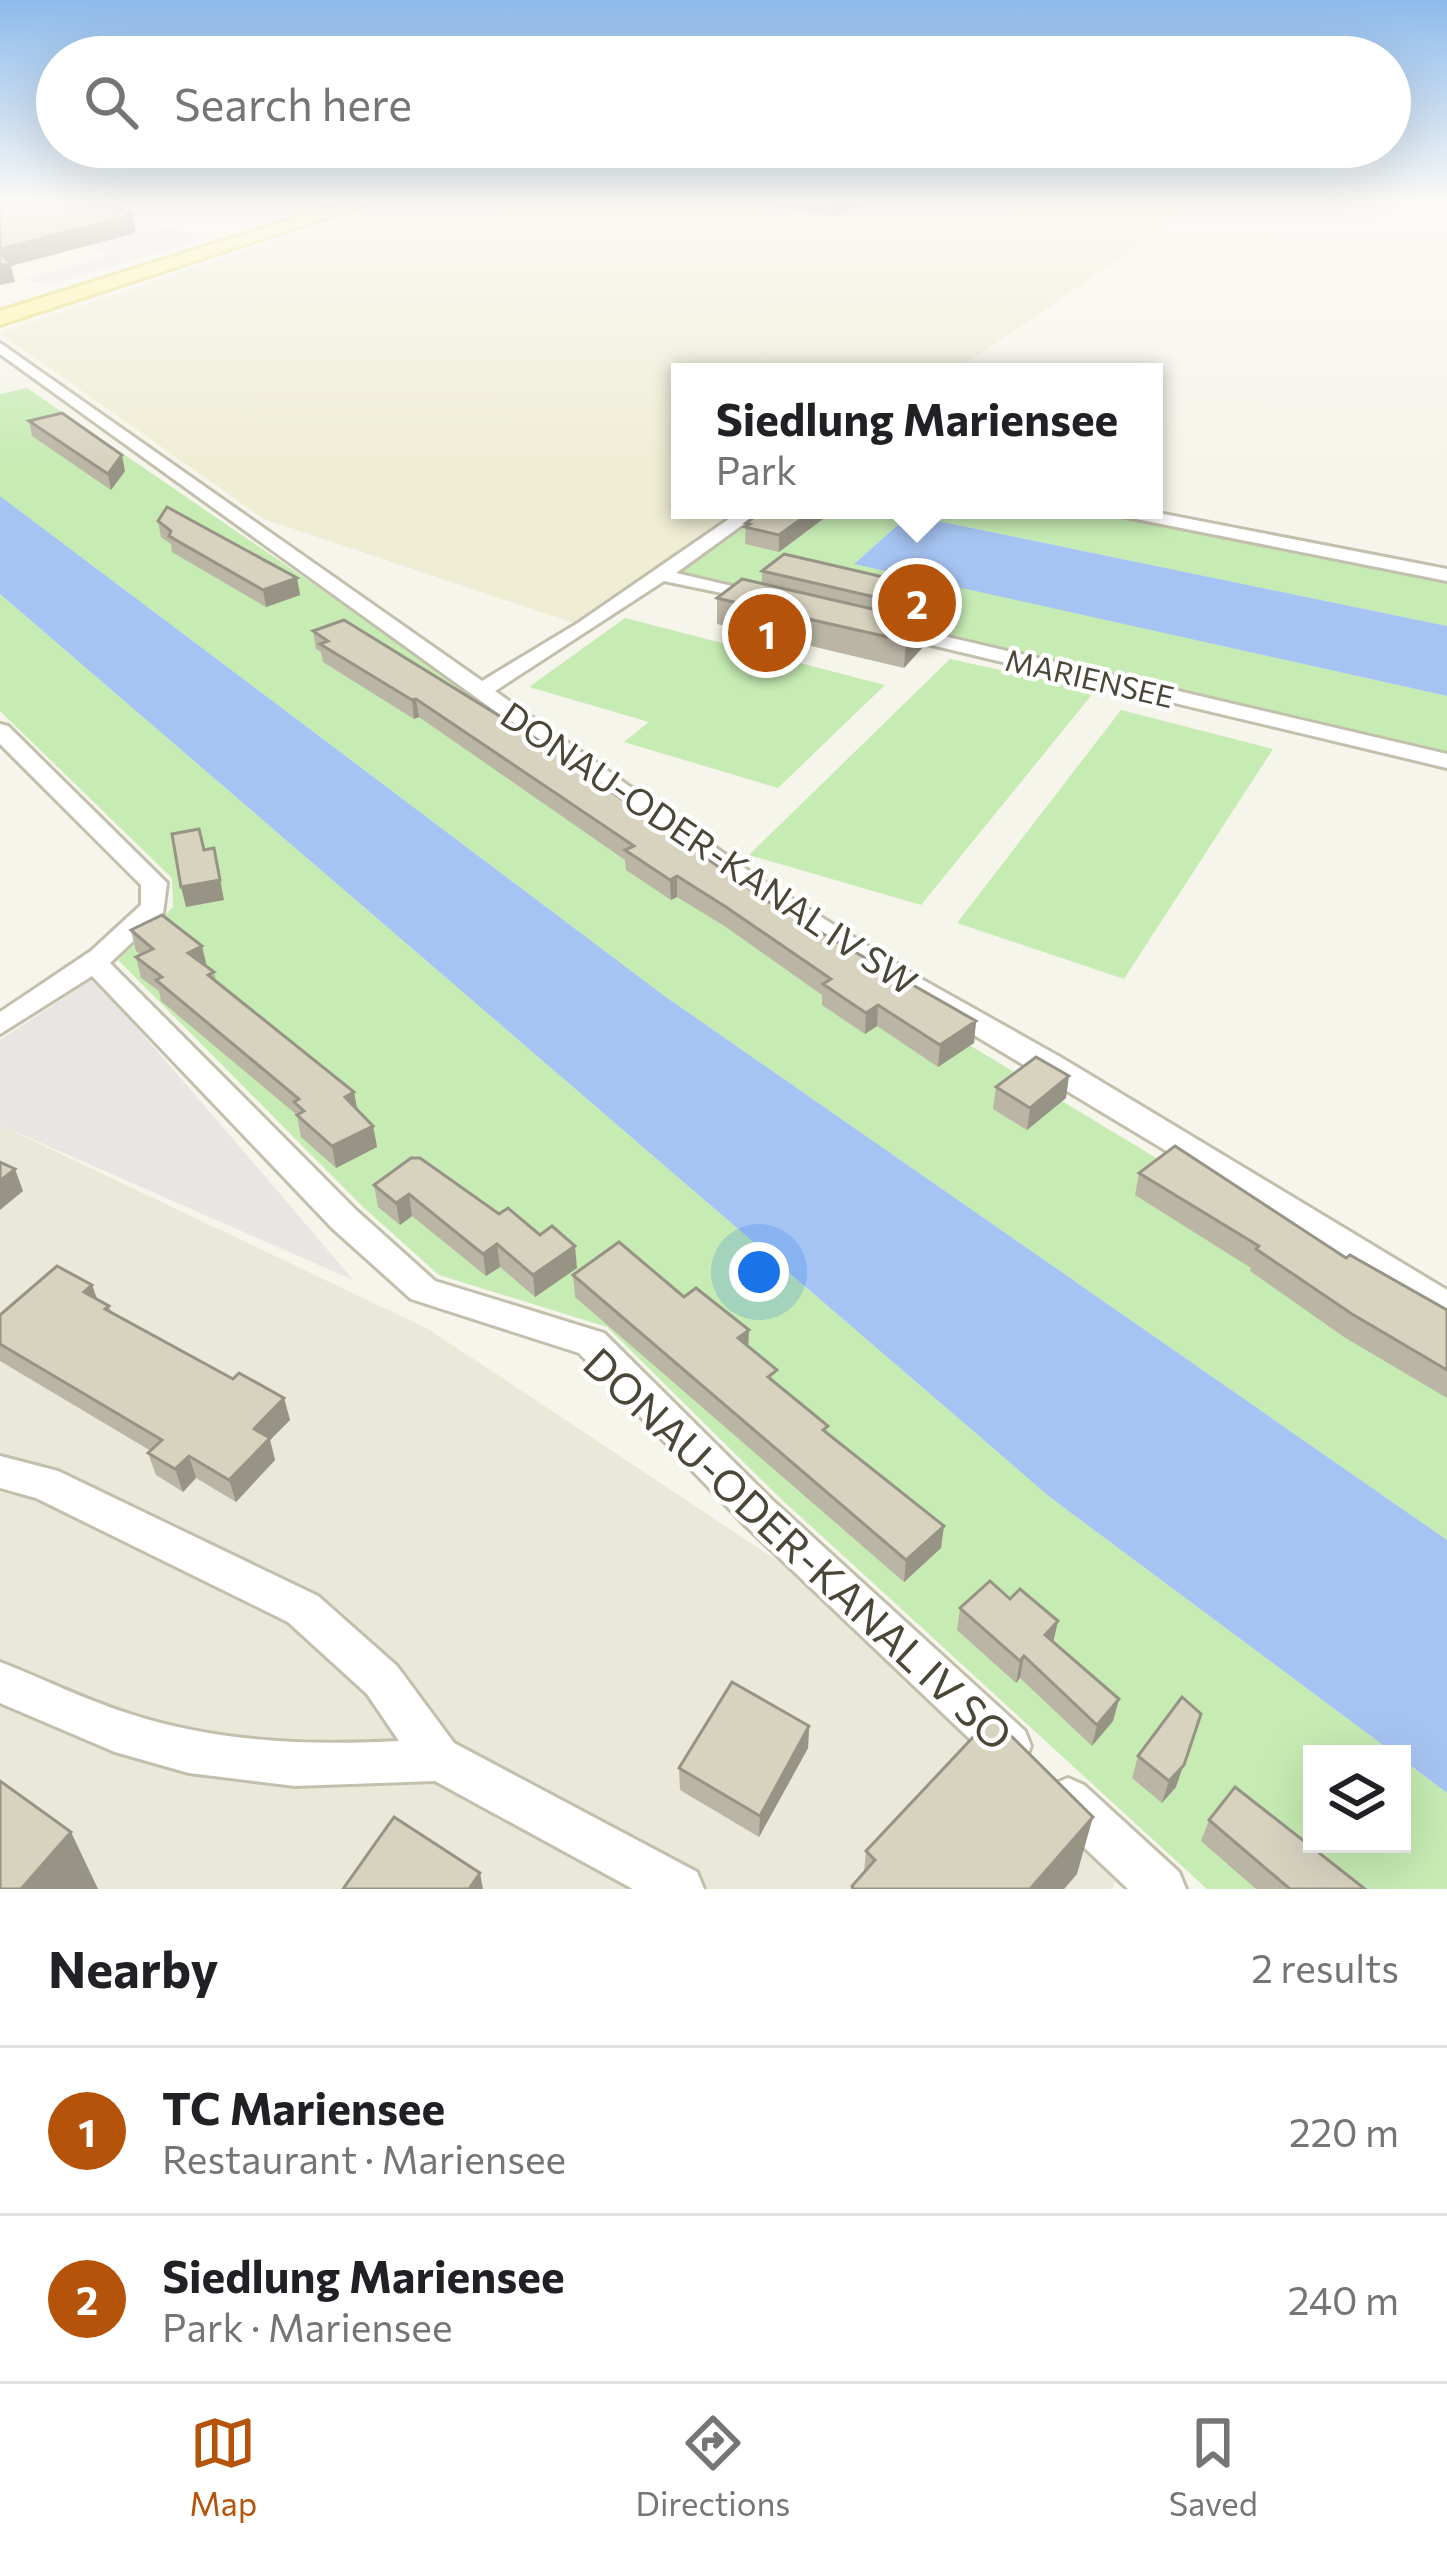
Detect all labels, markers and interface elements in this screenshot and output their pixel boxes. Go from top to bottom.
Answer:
search box [36,36,1411,168]
icon: search [78,69,144,135]
text: Search here [174,75,412,130]
popup [671,363,1163,519]
text: Siedlung Mariensee [716,390,1118,445]
text: Park [716,445,797,493]
pin: 2 [878,558,956,648]
pin: 1 [728,588,806,678]
street label: MARIENSEE [1002,640,1178,714]
street label: DONAU-ODER-KANAL IV SW [494,691,926,1003]
your location [729,1242,789,1302]
street label: DONAU-ODER-KANAL IV SO [574,1336,1024,1760]
map controls [1303,1745,1411,1853]
button: layers [1303,1745,1411,1853]
text: Nearby [48,1936,218,1999]
text: 2 results [1251,1943,1399,1991]
text: TC Mariensee [162,2079,445,2134]
text: 1 [78,2107,96,2155]
text: 220 m [1289,2107,1399,2155]
text: Restaurant · Mariensee [162,2134,566,2182]
text: Siedlung Mariensee [162,2247,565,2302]
text: 2 [76,2275,98,2323]
text: 240 m [1288,2275,1399,2323]
text: Park · Mariensee [162,2302,453,2350]
tab: Map [189,2410,257,2523]
tab: Directions [636,2410,790,2523]
tab: Saved [1169,2410,1258,2523]

